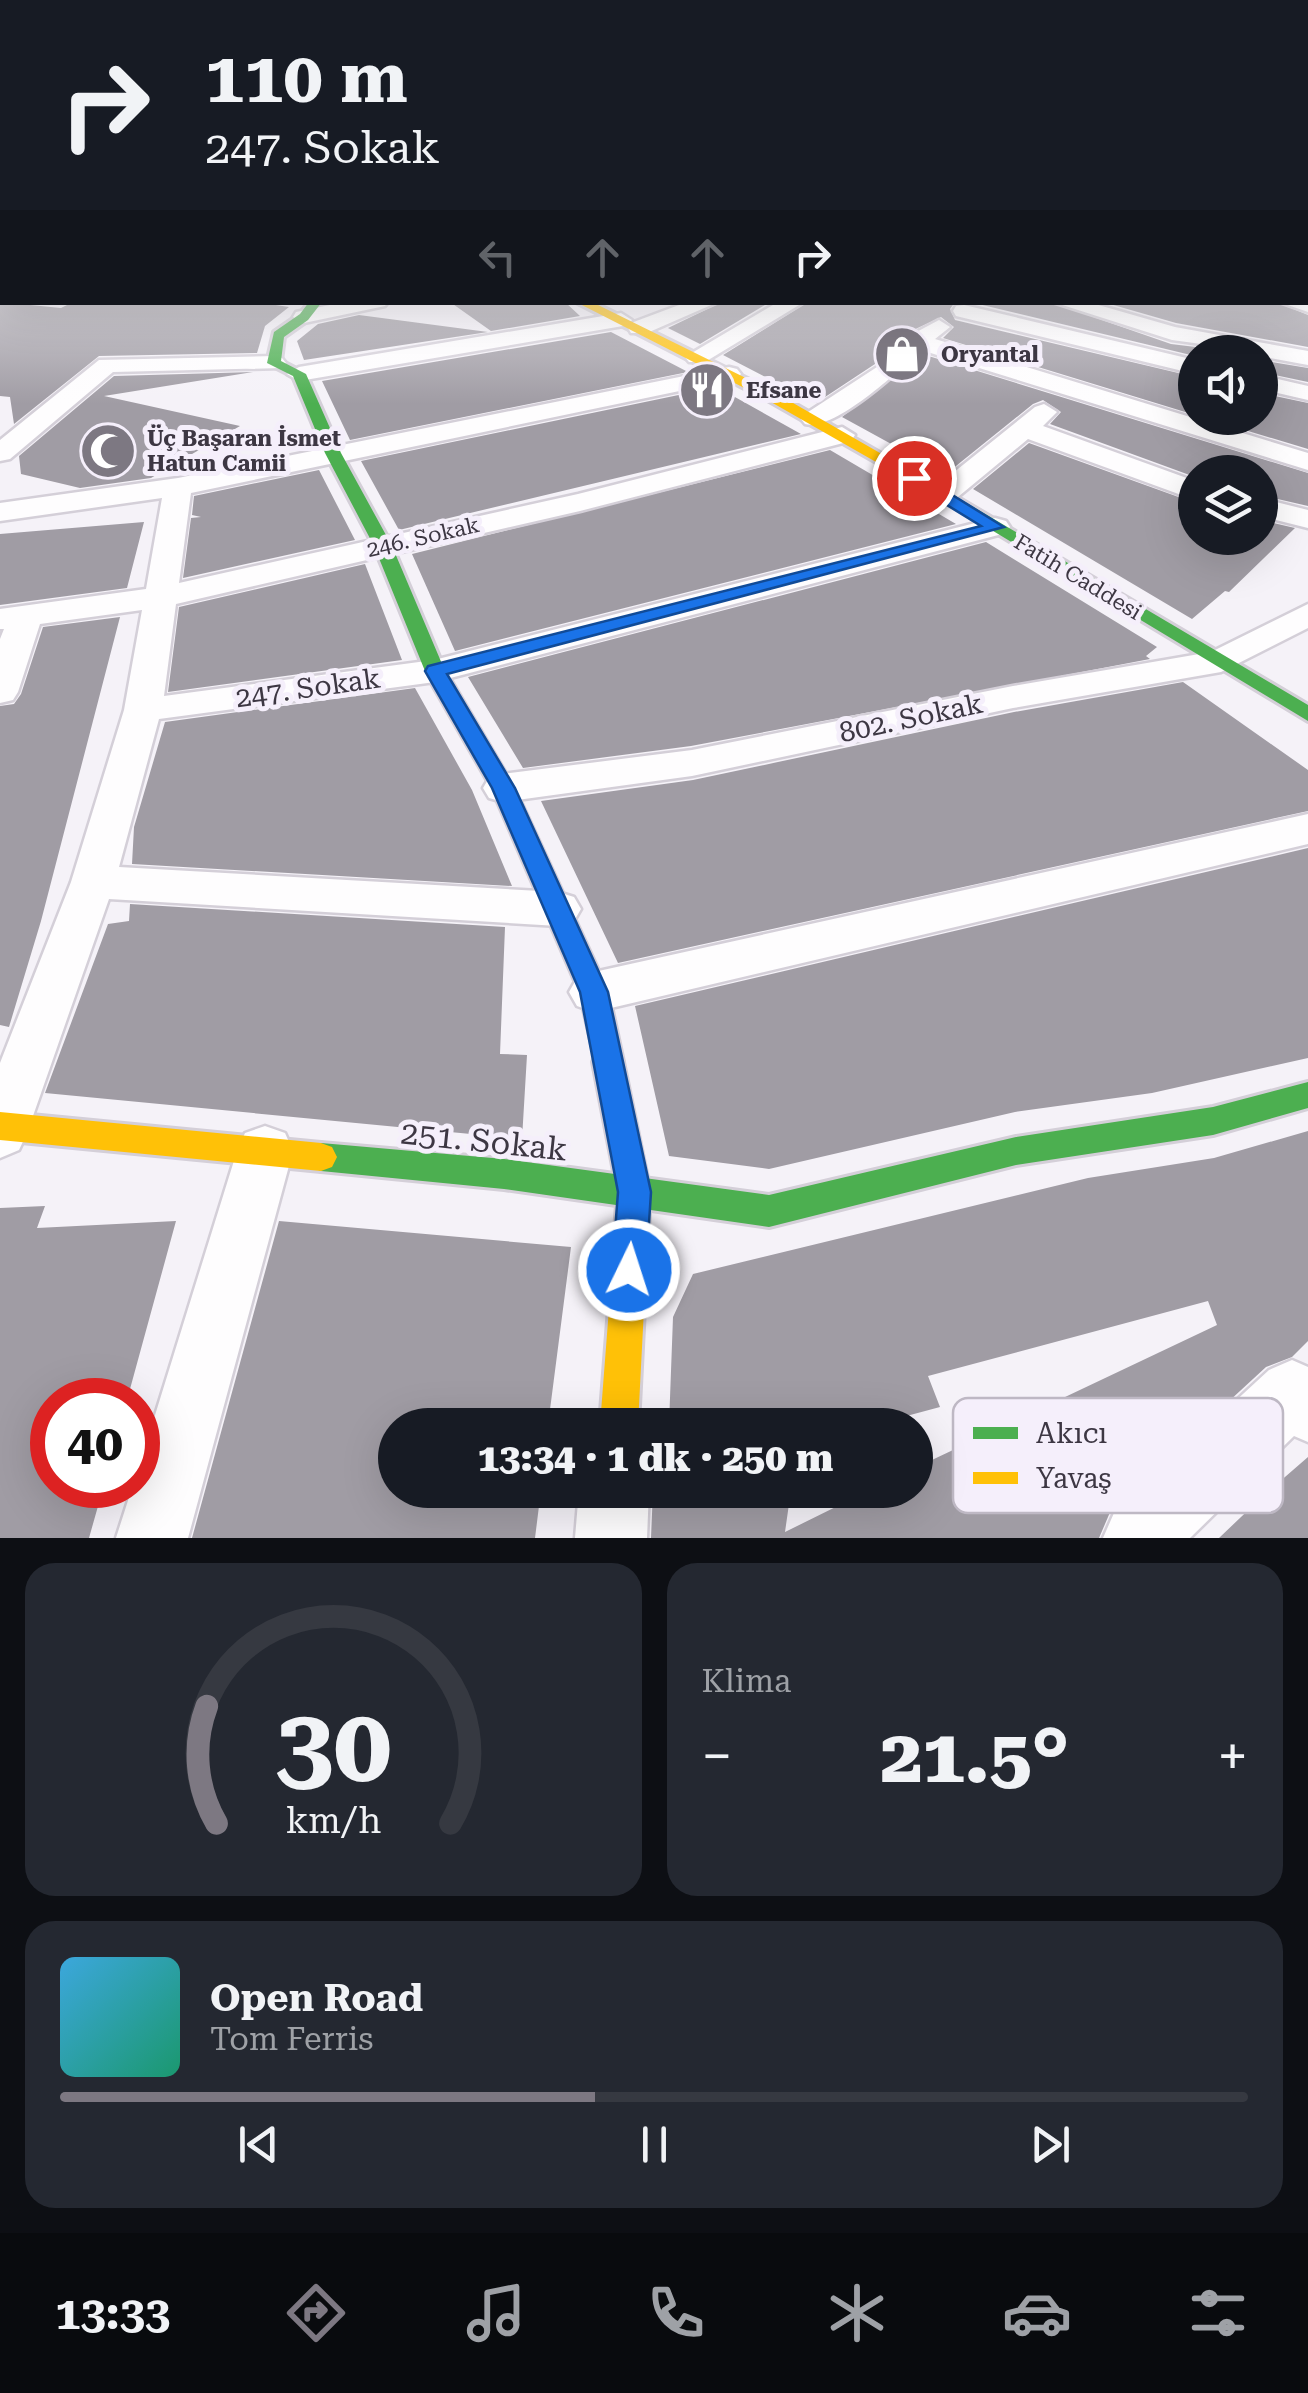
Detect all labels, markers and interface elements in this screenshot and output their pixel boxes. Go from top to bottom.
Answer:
text: 110 m [205,37,408,119]
icon: right [40,40,170,170]
text: 247. Sokak [205,121,440,174]
icon: left [470,230,525,285]
icon: ahead [575,230,630,285]
icon: ahead [680,230,735,285]
icon: right [785,230,840,285]
shop icon: Oryantal [872,324,932,384]
map controls [1178,335,1278,555]
button: sound [1178,335,1278,435]
place label: Oryantal [941,342,1039,367]
restaurant icon: Efsane [677,360,737,420]
place label: Efsane [746,378,821,403]
mosque icon: Üç Başaran İsmet Hatun Camii [78,421,138,481]
place label: Üç Başaran İsmet Hatun Camii [147,424,341,476]
pin [872,436,957,521]
icon: arrive [887,451,942,506]
button: layers [1178,455,1278,555]
street label: 246. Sokak [364,512,482,562]
street label: Fatih Caddesi [1010,529,1146,625]
street label: 247. Sokak [233,661,383,715]
street label: 802. Sokak [836,687,986,749]
street label: 251. Sokak [399,1113,569,1169]
position arrow [577,1218,681,1322]
speed limit sign: 40 [30,1378,160,1508]
legend [953,1398,1283,1513]
text: Akıcı [1036,1417,1107,1450]
text: 13:34 · 1 dk · 250 m [478,1436,833,1480]
text: Yavaş [1036,1462,1112,1495]
text: Klima [702,1662,791,1700]
text: 30 [275,1685,391,1806]
text: 21.5° [880,1712,1069,1800]
text: − [702,1724,732,1788]
text: + [1217,1724,1248,1788]
text: km/h [285,1800,381,1842]
text: Open Road [210,1976,423,2020]
text: Tom Ferris [210,2020,373,2058]
icon: previous [231,2117,286,2172]
icon: pause [627,2117,682,2172]
icon: next [1023,2117,1078,2172]
icon: directions [281,2278,351,2348]
icon: music [461,2278,531,2348]
icon: phone [641,2278,711,2348]
icon: climate [822,2278,892,2348]
icon: car [1002,2278,1072,2348]
icon: filters [1183,2278,1253,2348]
text: 13:33 [55,2287,170,2340]

